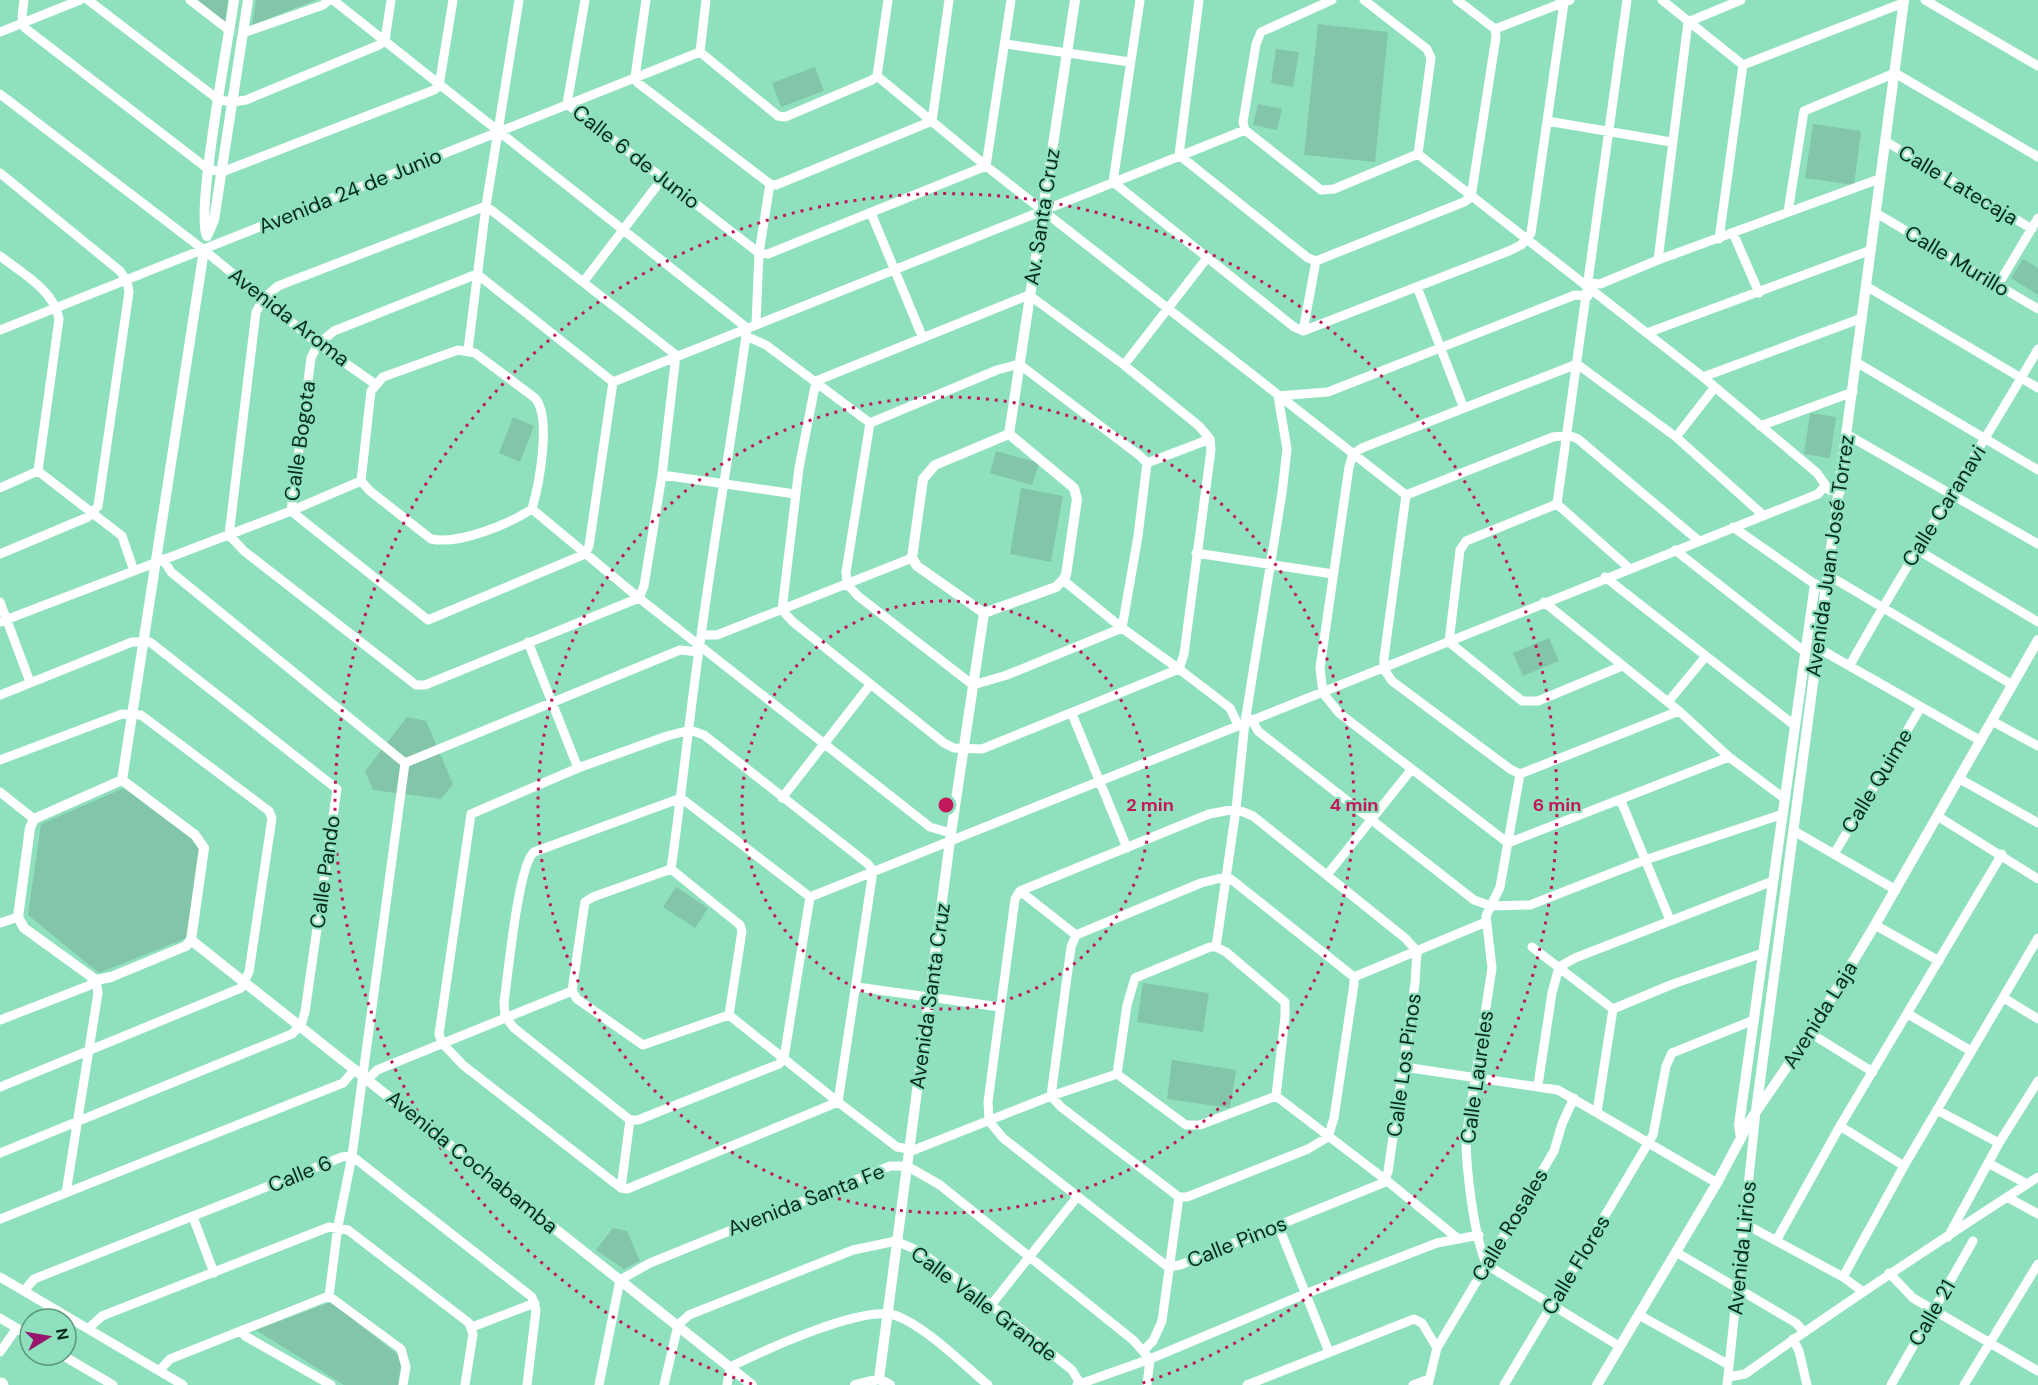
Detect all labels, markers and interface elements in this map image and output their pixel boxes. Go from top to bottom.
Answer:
street label: Calle 6 de Junio [566,98,706,216]
street label: Calle Latecaja [1893,138,2023,232]
street label: Avenida 24 de Junio [254,141,446,241]
street label: Av. Santa Cruz [1017,147,1067,287]
street label: Calle Murillo [1899,219,2015,303]
street label: Avenida Aroma [223,261,355,373]
street label: Calle Bogota [278,379,322,503]
street label: Avenida Juan José Torrez [1799,433,1861,679]
street label: Calle Caranavi [1896,440,1992,572]
street label: Calle Quime [1835,723,1919,838]
text: 2 min [1126,793,1174,817]
text: 4 min [1330,793,1378,817]
text: 6 min [1533,793,1581,817]
centre of rings [936,795,956,815]
street label: Calle Pando [303,814,347,930]
street label: Avenida Santa Cruz [903,901,957,1091]
street label: Avenida Laja [1776,956,1864,1074]
street label: Calle Los Pinos [1380,991,1428,1139]
street label: Calle Laureles [1454,1009,1500,1145]
street label: Avenida Cochabamba [380,1084,564,1240]
street label: Calle 6 [264,1149,336,1199]
street label: Avenida Santa Fe [723,1157,889,1243]
street label: Calle Rosales [1465,1163,1555,1287]
street label: Avenida Lirios [1721,1180,1763,1316]
street label: Calle Pinos [1183,1209,1291,1275]
street label: Calle Flores [1535,1210,1617,1320]
street label: Calle Valle Grande [905,1240,1063,1368]
street label: Calle 21 [1902,1275,1962,1351]
north arrow [18,1307,78,1367]
text: N [51,1327,74,1342]

